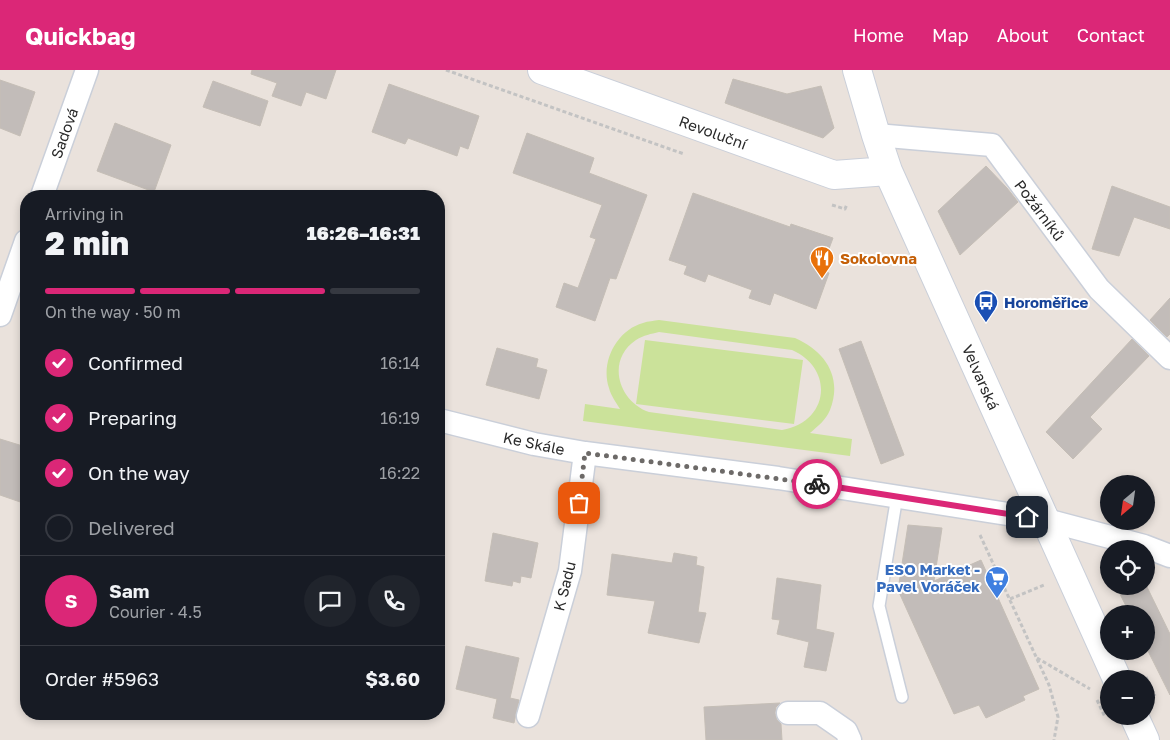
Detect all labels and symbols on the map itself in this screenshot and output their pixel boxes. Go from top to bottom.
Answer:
street label: Sadová [47,105,81,161]
street label: Revoluční [677,111,750,153]
street label: Požárníků [1011,176,1069,244]
restaurant icon: Sokolovna [809,245,835,279]
place label: Sokolovna [840,249,917,267]
bus stop icon: Horoměřice [973,289,999,323]
place label: Horoměřice [1004,293,1089,311]
street label: Velvarská [959,342,1003,412]
street label: Ke Skále [502,428,567,458]
courier [792,459,842,509]
north arrow [1100,475,1155,530]
pin [558,482,600,524]
pin [1006,496,1048,538]
street label: K Sadu [549,559,579,613]
place label: ESO Market - Pavel Voráček [876,560,980,595]
supermarket icon: ESO Market - Pavel Voráček [984,565,1010,599]

